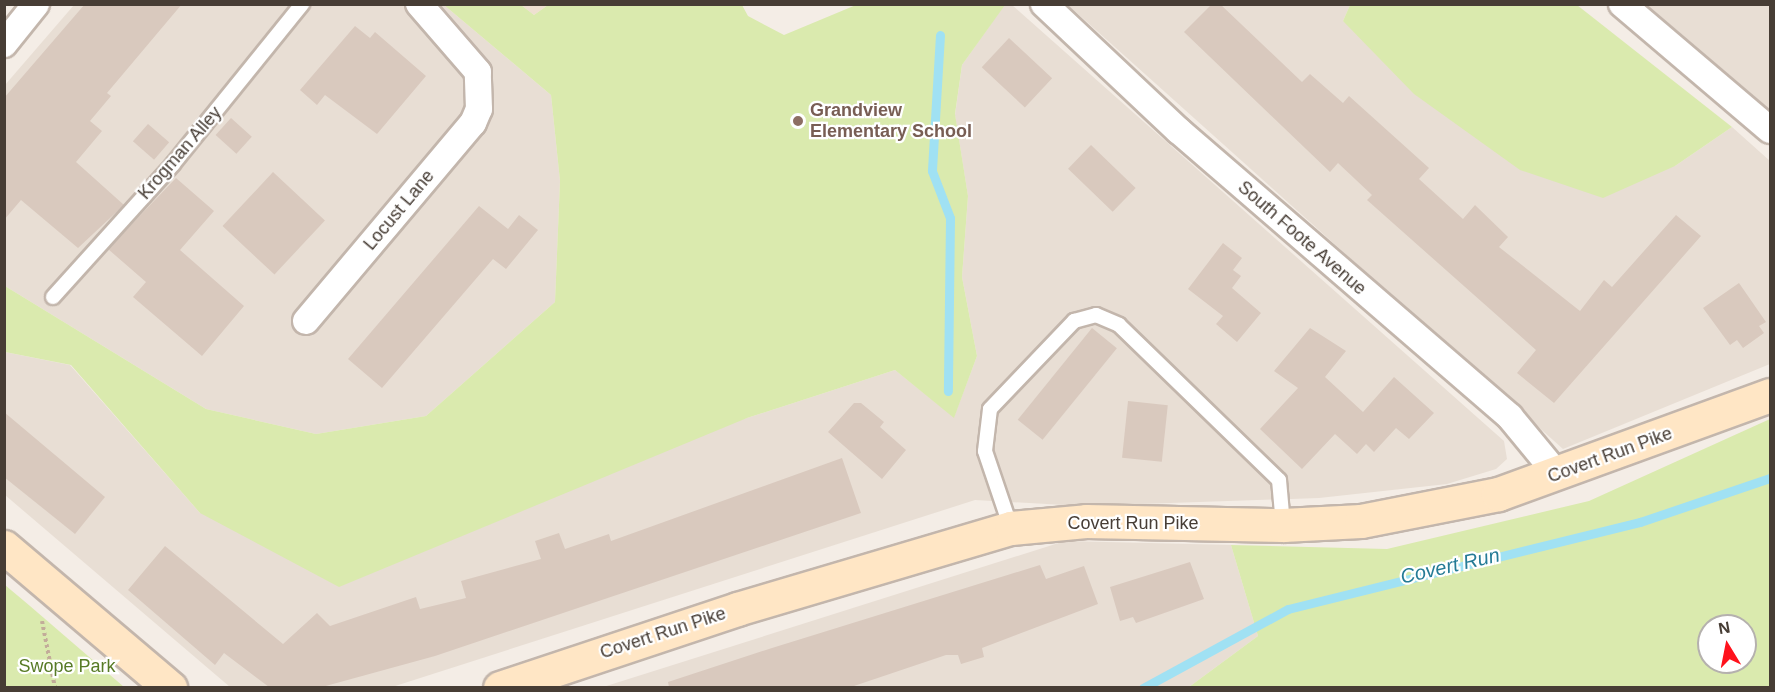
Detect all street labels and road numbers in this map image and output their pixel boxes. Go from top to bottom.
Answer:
street label: Krogman Alley [133,102,227,204]
street label: Locust Lane [359,165,439,255]
street label: South Foote Avenue [1233,176,1371,300]
street label: Covert Run Pike [1545,422,1675,488]
street label: Covert Run Pike [1067,512,1199,534]
street label: Covert Run Pike [597,602,729,664]

